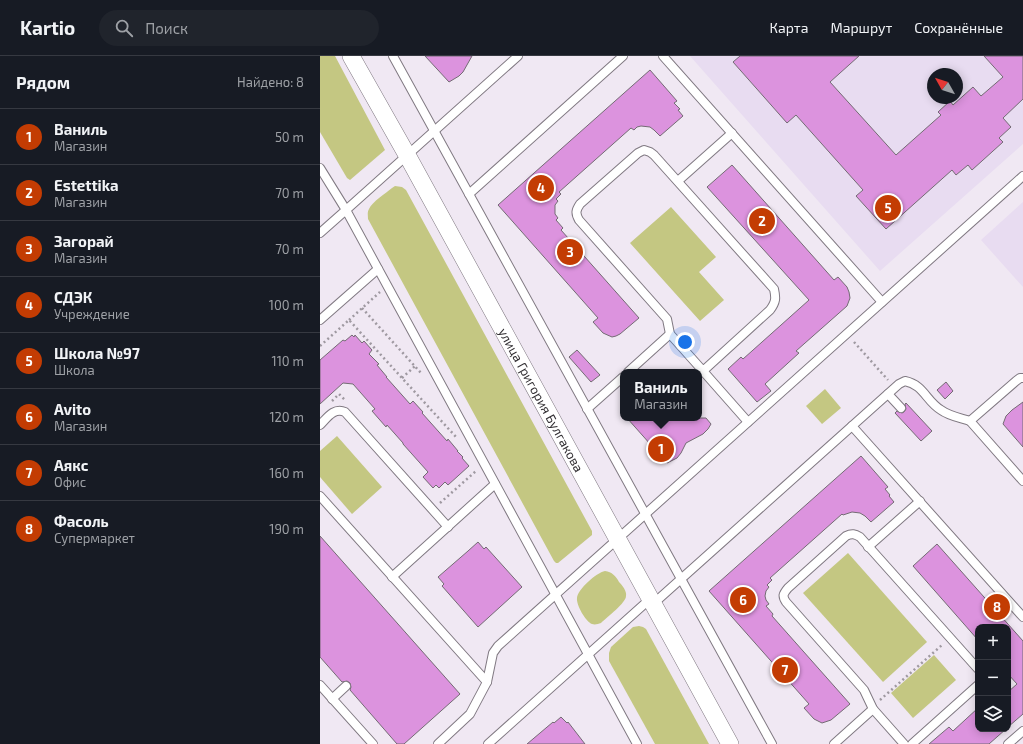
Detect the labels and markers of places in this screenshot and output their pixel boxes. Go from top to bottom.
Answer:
pin: 4 [528,173,554,203]
pin: 5 [875,193,901,223]
pin: 2 [749,206,775,236]
pin: 3 [557,237,583,267]
pin: 1 [648,434,674,464]
pin: 6 [730,585,756,615]
pin: 8 [984,592,1010,622]
pin: 7 [772,655,798,685]

